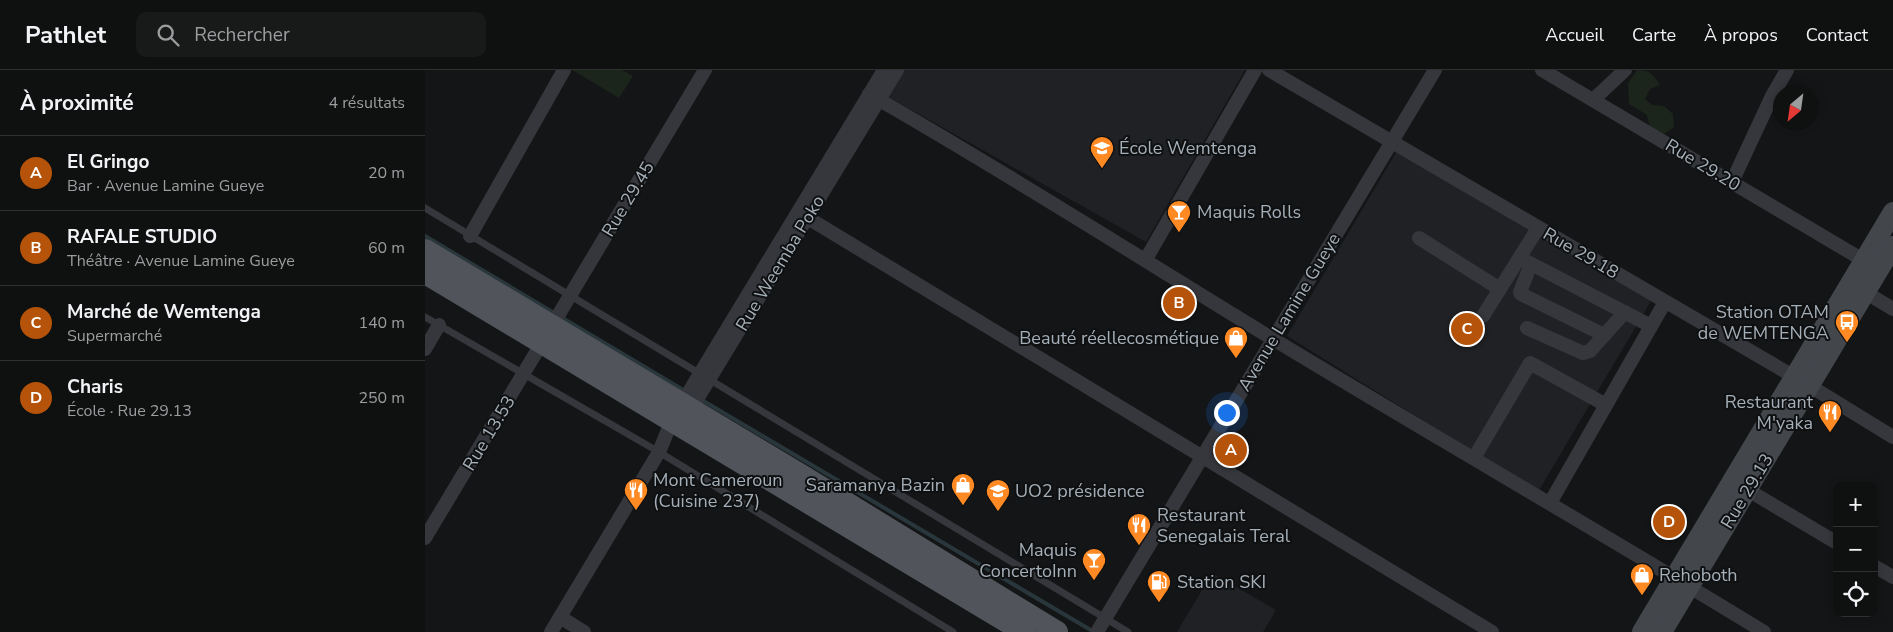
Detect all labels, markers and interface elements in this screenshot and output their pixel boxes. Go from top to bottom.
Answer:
search box [136,12,486,57]
text: Pathlet [25,19,106,51]
icon: search [154,21,182,49]
text: Rechercher [194,22,290,48]
text: Accueil [1545,23,1604,47]
text: Carte [1632,23,1676,47]
text: À propos [1704,23,1778,47]
text: Contact [1806,23,1868,47]
north arrow [1773,85,1818,130]
text: À proximité [20,89,134,117]
text: 4 résultats [329,92,405,114]
street label: Rue 29.20 [1661,133,1745,197]
school or university icon: École Wemtenga [1089,135,1115,169]
place label: École Wemtenga [1119,136,1257,160]
text: El Gringo [67,149,149,175]
street label: Rue 29.45 [596,157,660,241]
text: A [30,162,42,184]
text: 20 m [368,162,405,184]
text: Bar · Avenue Lamine Gueye [67,175,264,197]
street label: Rue Weemba Poko [730,191,830,335]
bar icon: Maquis Rolls [1166,199,1192,233]
place label: Maquis Rolls [1197,200,1301,224]
street label: Rue 29.18 [1539,222,1623,284]
text: RAFALE STUDIO [67,224,217,250]
street label: Avenue Lamine Gueye [1232,228,1346,396]
text: B [30,237,42,259]
text: 60 m [368,237,405,259]
text: Théâtre · Avenue Lamine Gueye [67,250,295,272]
pin: B [1163,284,1195,322]
text: Marché de Wemtenga [67,299,261,325]
place label: Station OTAM de WEMTENGA [1698,300,1829,345]
bus stop icon: Station OTAM de WEMTENGA [1834,309,1860,343]
pin: C [1451,310,1483,348]
text: C [31,312,41,334]
text: 140 m [358,312,405,334]
text: Supermarché [67,325,162,347]
shop icon: Beauté réellecosmétique [1223,325,1249,359]
place label: Beauté réellecosmétique [1019,326,1219,350]
text: Charis [67,374,123,400]
text: D [30,387,42,409]
text: 250 m [358,387,405,409]
place label: Restaurant M'yaka [1725,390,1814,435]
street label: Rue 13.53 [457,391,521,475]
restaurant icon: Restaurant M'yaka [1817,399,1843,433]
text: École · Rue 29.13 [67,400,192,422]
your location [1214,400,1240,426]
pin: A [1215,431,1247,469]
street label: Rue 29.13 [1715,449,1779,533]
place label: Mont Cameroun (Cuisine 237) [653,468,783,513]
shop icon: Saramanya Bazin [950,472,976,506]
place label: Saramanya Bazin [806,473,945,497]
restaurant icon: Mont Cameroun (Cuisine 237) [623,477,649,511]
school or university icon: UO2 présidence [985,478,1011,512]
place label: UO2 présidence [1015,479,1145,503]
map controls [1833,482,1878,617]
button: + [1833,482,1878,527]
place label: Restaurant Senegalais Teral [1157,503,1291,548]
pin: D [1653,503,1685,541]
restaurant icon: Restaurant Senegalais Teral [1126,512,1152,546]
button: − [1833,527,1878,572]
place label: Maquis ConcertoInn [979,538,1077,583]
bar icon: Maquis ConcertoInn [1081,547,1107,581]
shop icon: Rehoboth [1629,562,1655,596]
place label: Rehoboth [1659,563,1738,587]
fuel station icon: Station SKI [1146,569,1172,603]
place label: Station SKI [1177,570,1266,594]
button: locate [1833,572,1878,617]

